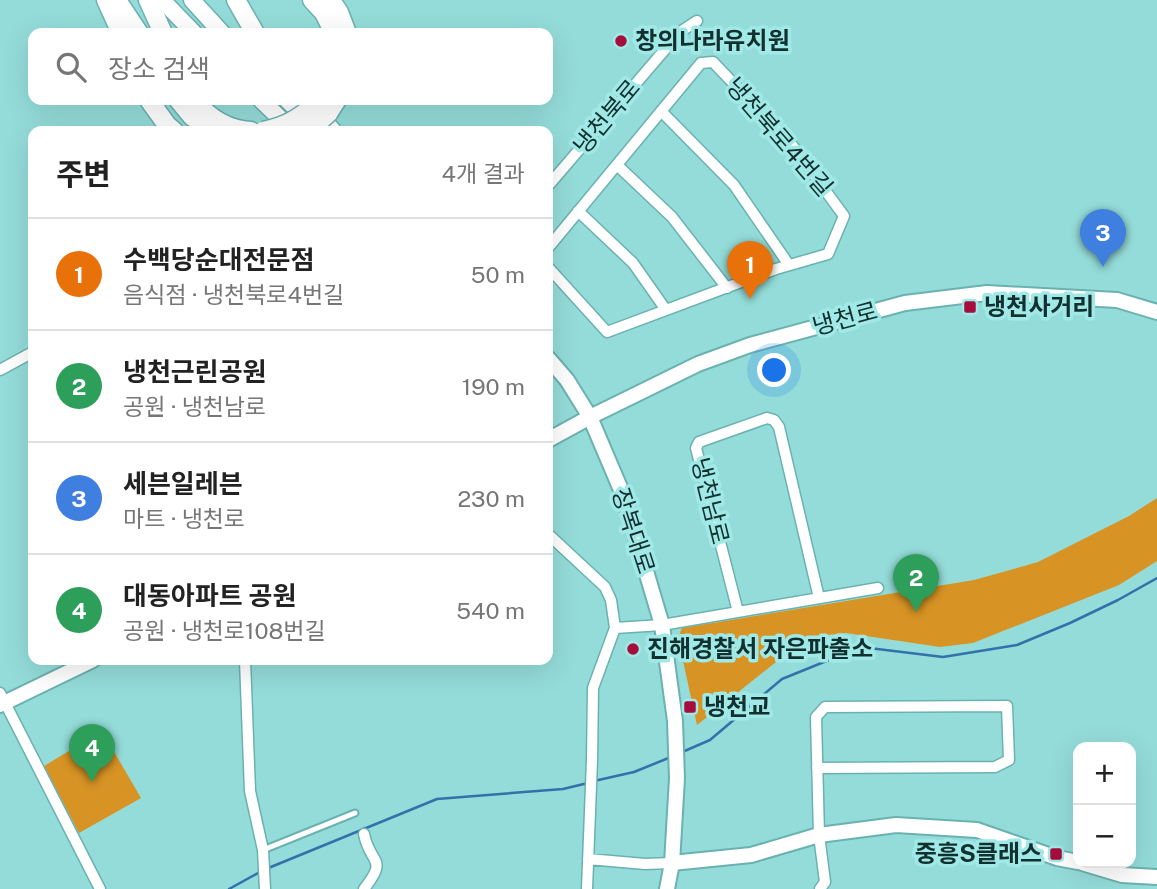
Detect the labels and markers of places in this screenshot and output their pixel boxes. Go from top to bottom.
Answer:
place label: 창의나라유치원 [635,26,790,54]
marker: 창의나라유치원 [613,33,629,49]
pin: 3 [1080,209,1126,267]
pin: 1 [727,241,773,299]
place label: 냉천사거리 [984,292,1094,320]
marker: 냉천사거리 [962,299,978,315]
pin: 2 [893,554,939,612]
place label: 진해경찰서 자은파출소 [647,634,873,662]
marker: 진해경찰서 자은파출소 [625,641,641,657]
place label: 냉천교 [704,692,770,720]
marker: 냉천교 [682,699,698,715]
pin: 4 [69,724,115,782]
place label: 중흥S클래스 [915,839,1042,867]
marker: 중흥S클래스 [1048,846,1064,862]

